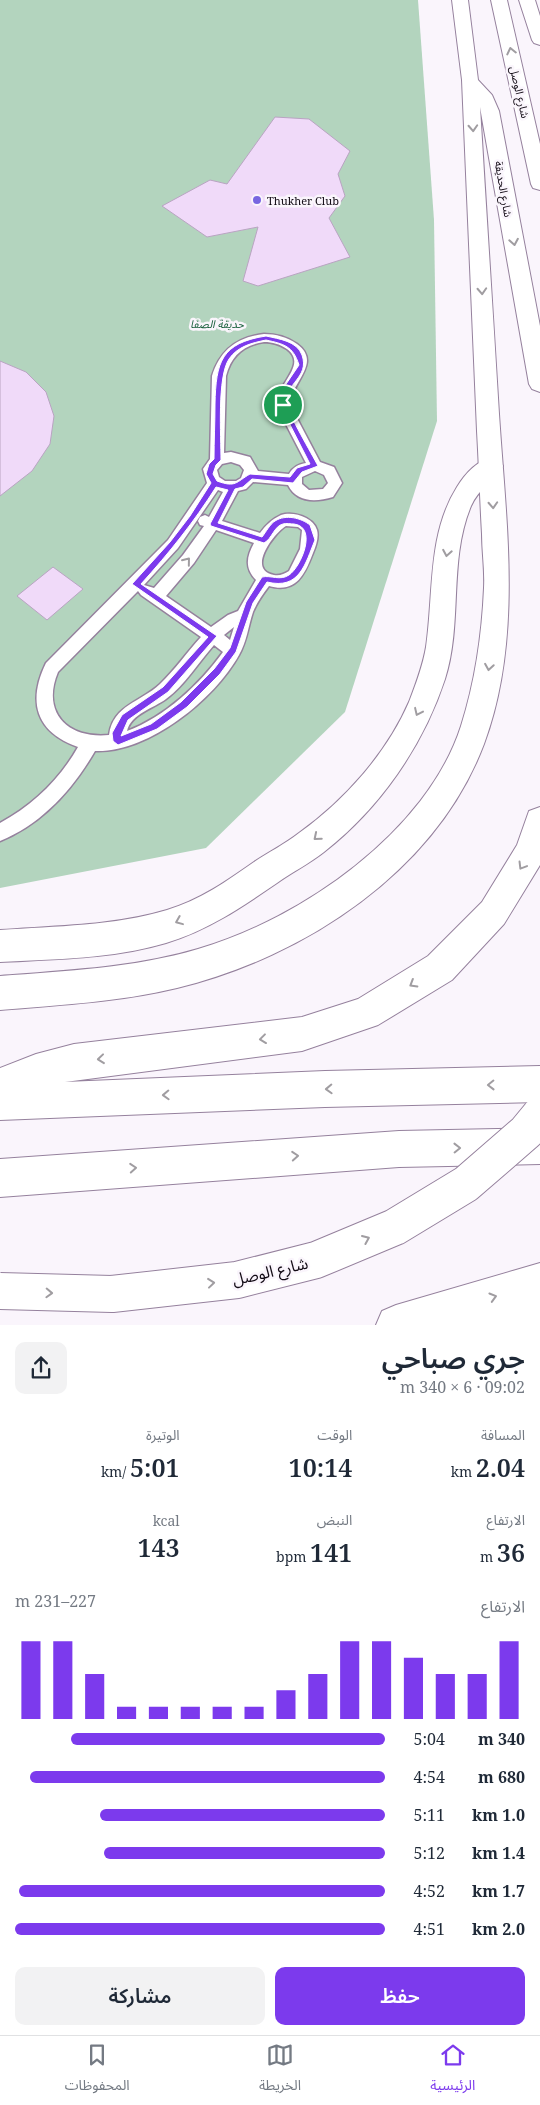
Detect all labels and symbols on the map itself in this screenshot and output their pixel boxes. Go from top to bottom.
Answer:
one-way arrow [506,47,517,56]
street label: شارع الوصل [506,65,533,120]
one-way arrow [467,125,478,133]
street label: شارع الحديقة [491,160,516,219]
place label: Thukher Club [267,193,339,208]
marker: Thukher Club [251,194,263,206]
one-way arrow [508,238,519,246]
one-way arrow [476,287,487,295]
park label: حديقة الصفا [190,316,244,331]
pin [262,384,304,426]
one-way arrow [488,502,499,510]
one-way arrow [443,549,453,557]
one-way arrow [182,557,191,566]
one-way arrow [484,664,495,672]
one-way arrow [414,707,424,716]
one-way arrow [314,831,323,840]
one-way arrow [518,861,528,870]
one-way arrow [175,915,184,926]
one-way arrow [410,977,419,987]
one-way arrow [258,1033,266,1044]
one-way arrow [97,1053,105,1064]
one-way arrow [487,1080,495,1090]
one-way arrow [325,1083,333,1094]
one-way arrow [162,1090,170,1101]
one-way arrow [454,1143,462,1153]
one-way arrow [291,1151,299,1162]
one-way arrow [129,1162,137,1173]
one-way arrow [361,1235,370,1246]
street label: شارع الوصل [230,1252,310,1292]
one-way arrow [207,1278,215,1289]
one-way arrow [45,1287,53,1298]
one-way arrow [488,1292,496,1302]

